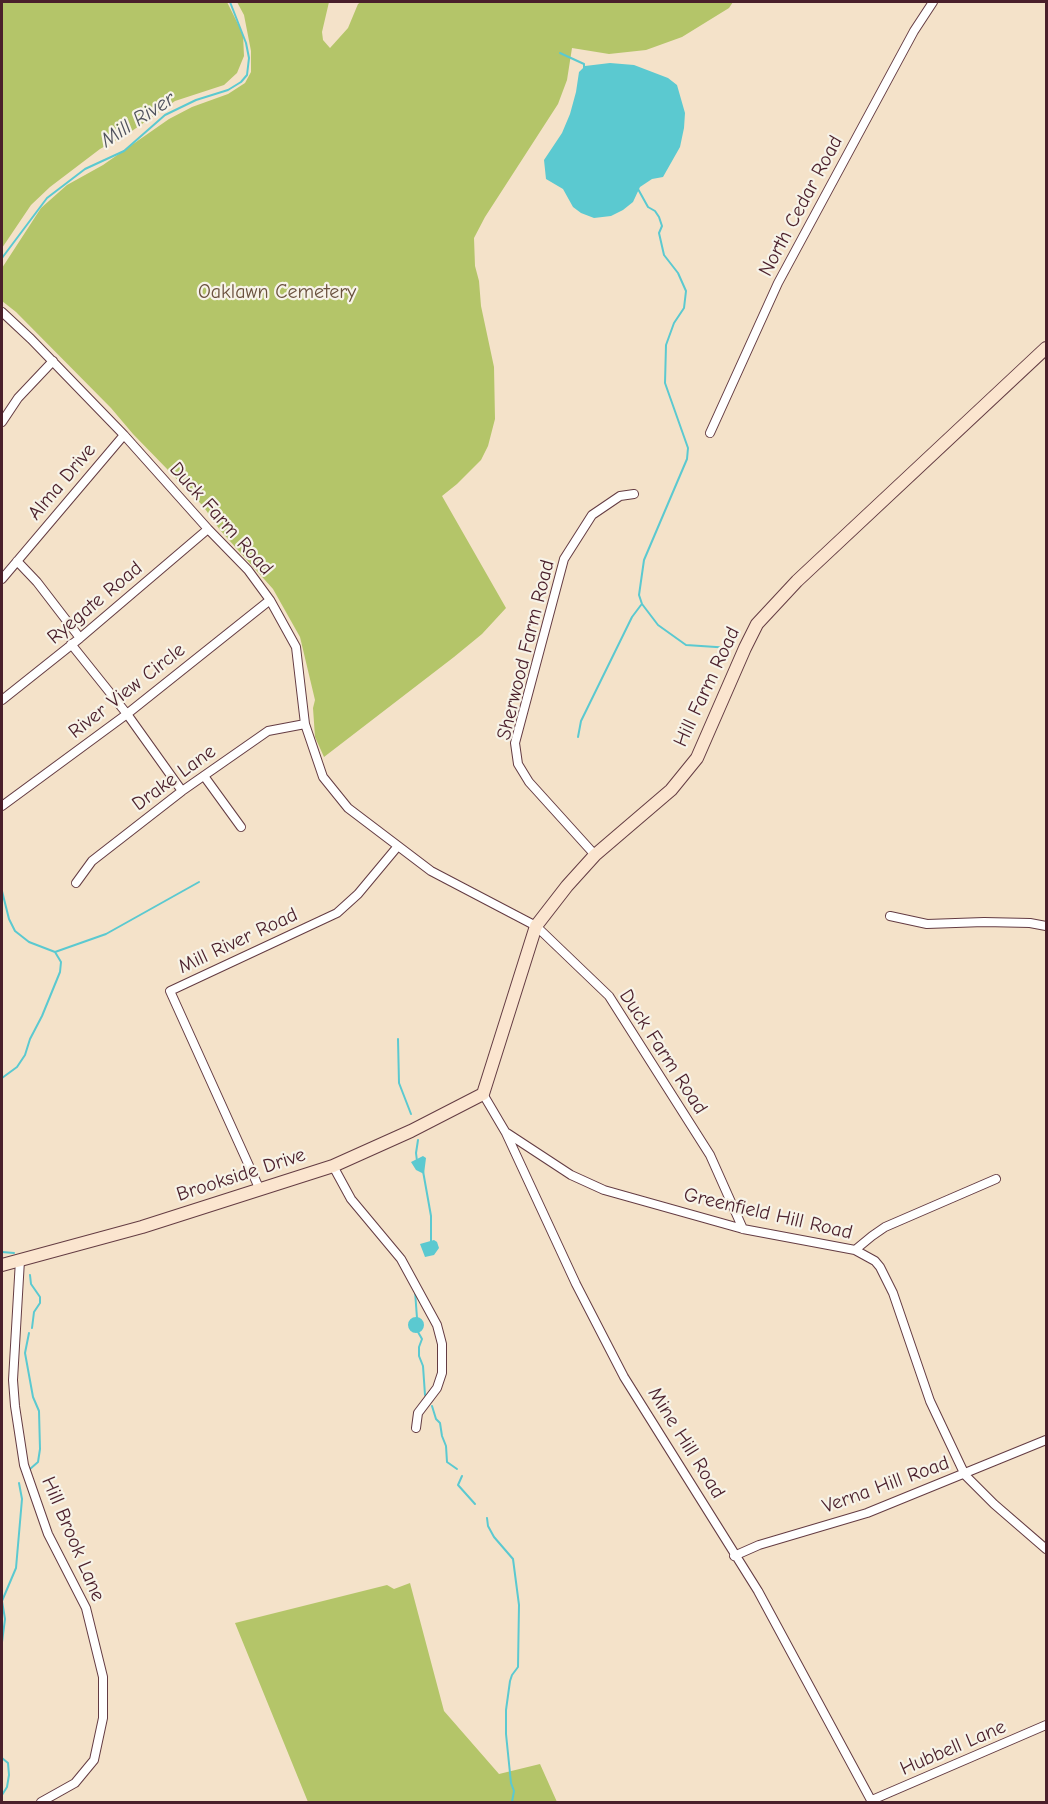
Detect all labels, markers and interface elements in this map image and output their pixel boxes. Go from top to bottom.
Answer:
water label: Mill River [96,87,180,153]
street label: North Cedar Road [754,132,848,280]
park label: Oaklawn Cemetery [198,280,356,304]
street label: Alma Drive [23,439,101,525]
street label: Duck Farm Road [164,458,278,580]
street label: Ryegate Road [43,556,147,650]
street label: Sherwood Farm Road [492,557,560,743]
street label: Hill Farm Road [669,623,745,751]
street label: River View Circle [64,638,190,744]
street label: Drake Lane [128,740,220,816]
street label: Mill River Road [174,903,302,979]
street label: Duck Farm Road [614,985,712,1119]
street label: Brookside Drive [174,1143,308,1207]
street label: Greenfield Hill Road [681,1183,855,1245]
street label: Mine Hill Road [642,1383,730,1503]
street label: Verna Hill Road [819,1451,953,1519]
street label: Hill Brook Lane [36,1473,110,1605]
street label: Hubbell Lane [896,1715,1010,1781]

